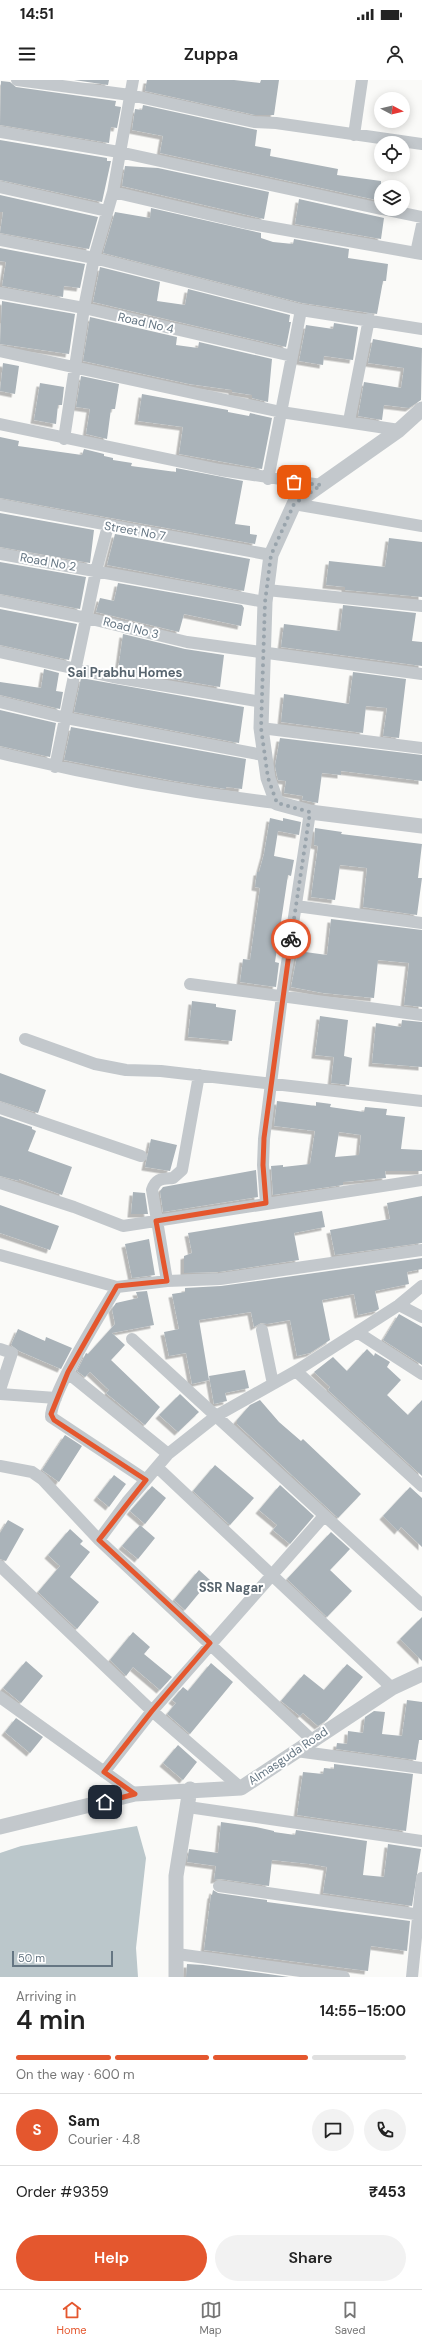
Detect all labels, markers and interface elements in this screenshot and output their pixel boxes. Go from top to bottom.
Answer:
text: 14:51 [20,4,54,24]
text: Zuppa [184,42,238,66]
icon: menu [16,43,38,65]
icon: person [384,43,406,65]
north arrow [374,92,410,128]
map controls [374,92,410,216]
button: locate [374,136,410,172]
button: layers [374,180,410,216]
street label: Road No 4 [116,309,176,337]
pin [277,465,311,499]
icon: bag [283,471,305,493]
street label: Street No 7 [103,518,167,544]
street label: Road No 2 [19,549,77,575]
street label: Road No 3 [101,613,161,643]
district label: Sai Prabhu Homes [68,664,182,681]
courier [271,919,311,959]
icon: bike [280,928,302,950]
district label: SSR Nagar [199,1579,264,1596]
street label: Almasguda Road [245,1723,331,1789]
pin [88,1785,122,1819]
icon: home [94,1791,116,1813]
scale bar [12,1949,113,1968]
text: 50 m [18,1951,45,1965]
text: Arriving in [16,1988,76,2005]
text: 14:55–15:00 [320,2001,406,2021]
text: 4 min [16,2003,86,2037]
text: On the way · 600 m [16,2066,135,2083]
button: chat [312,2109,354,2151]
button: phone [364,2109,406,2151]
text: Sam [68,2111,100,2131]
text: S [32,2120,42,2140]
text: Courier · 4.8 [68,2131,140,2148]
text: Order #9359 [16,2182,109,2202]
text: ₹453 [369,2182,406,2202]
button: Help [16,2235,207,2281]
button: Share [215,2235,406,2281]
tab: Home [56,2299,87,2337]
tab: Map [200,2299,222,2337]
tab: Saved [335,2299,365,2337]

